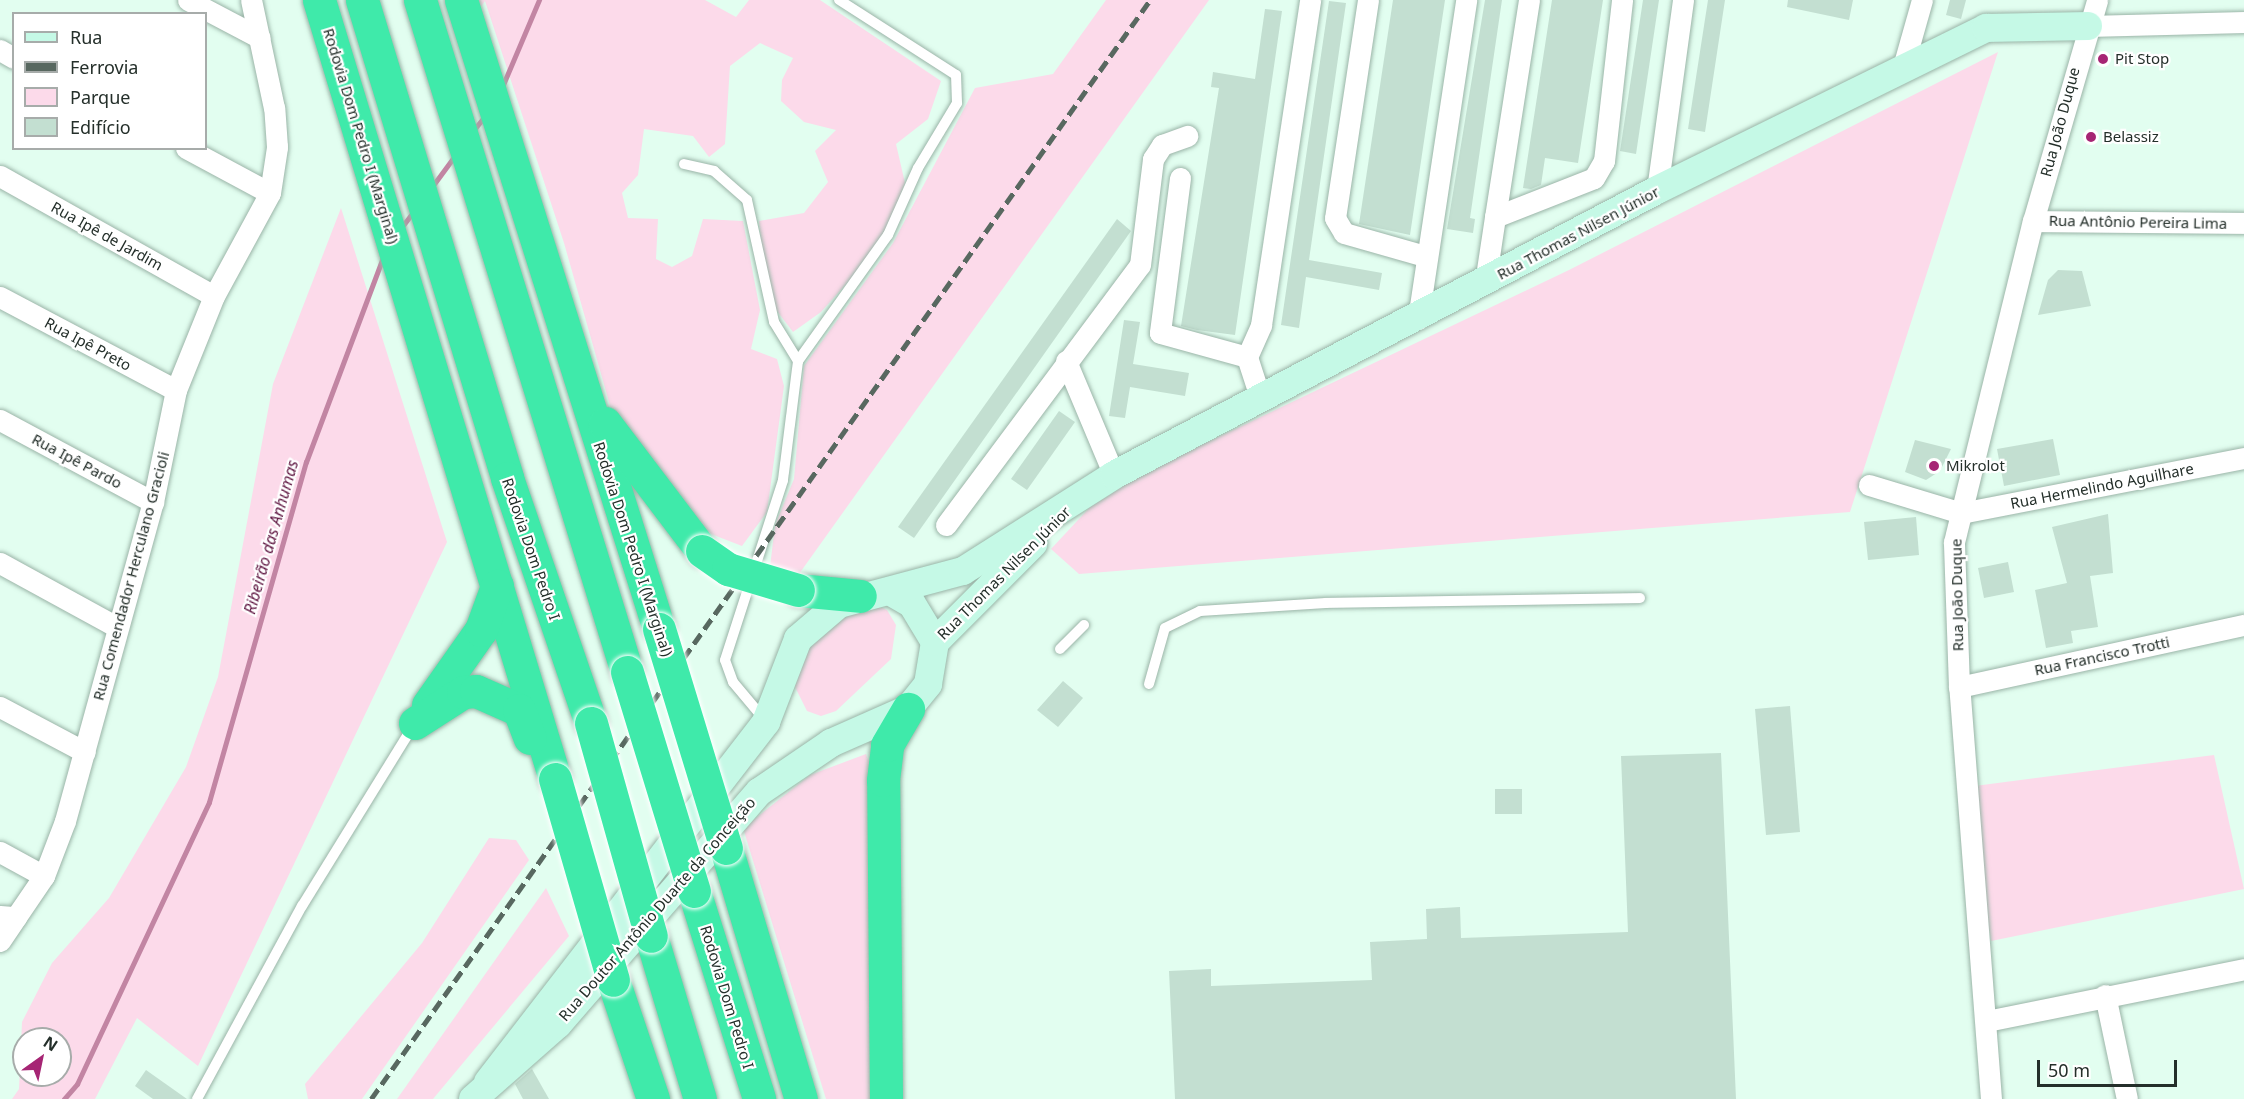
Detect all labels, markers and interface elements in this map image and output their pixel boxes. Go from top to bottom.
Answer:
legend [12,12,207,150]
text: Rua [70,25,102,49]
street label: Rodovia Dom Pedro I (Marginal) [320,26,402,246]
place label: Pit Stop [2115,50,2169,68]
marker: Pit Stop [2096,52,2110,66]
text: Ferrovia [70,55,138,79]
street label: Rua João Duque [2037,65,2083,179]
text: Parque [70,85,130,109]
text: Edifício [70,115,131,139]
place label: Belassiz [2103,128,2159,146]
marker: Belassiz [2084,130,2098,144]
street label: Rua Thomas Nilsen Júnior [1494,183,1662,283]
street label: Rua Ipê de Jardim [48,198,166,274]
street label: Rua Antônio Pereira Lima [2049,211,2227,233]
street label: Rua Ipê Preto [42,314,134,374]
street label: Rua Ipê Pardo [29,430,125,492]
street label: Rodovia Dom Pedro I (Marginal) [590,439,676,659]
street label: Rua Comendador Herculano Gracioli [89,450,173,702]
place label: Mikrolot [1946,457,2005,475]
water label: Ribeirão das Anhumas [240,458,302,616]
marker: Mikrolot [1927,459,1941,473]
street label: Rua Hermelindo Aguilhare [2009,459,2195,513]
street label: Rodovia Dom Pedro I [498,476,564,622]
street label: Rua Thomas Nilsen Júnior [934,503,1074,643]
street label: Rua João Duque [1947,539,1967,651]
street label: Rua Francisco Trotti [2033,633,2171,679]
street label: Rua Doutor Antônio Duarte da Conceição [555,793,759,1025]
street label: Rodovia Dom Pedro I [697,923,757,1071]
north arrow [12,1027,72,1087]
text: N [39,1031,62,1056]
scale bar [2040,1048,2180,1086]
text: 50 m [2048,1058,2090,1082]

